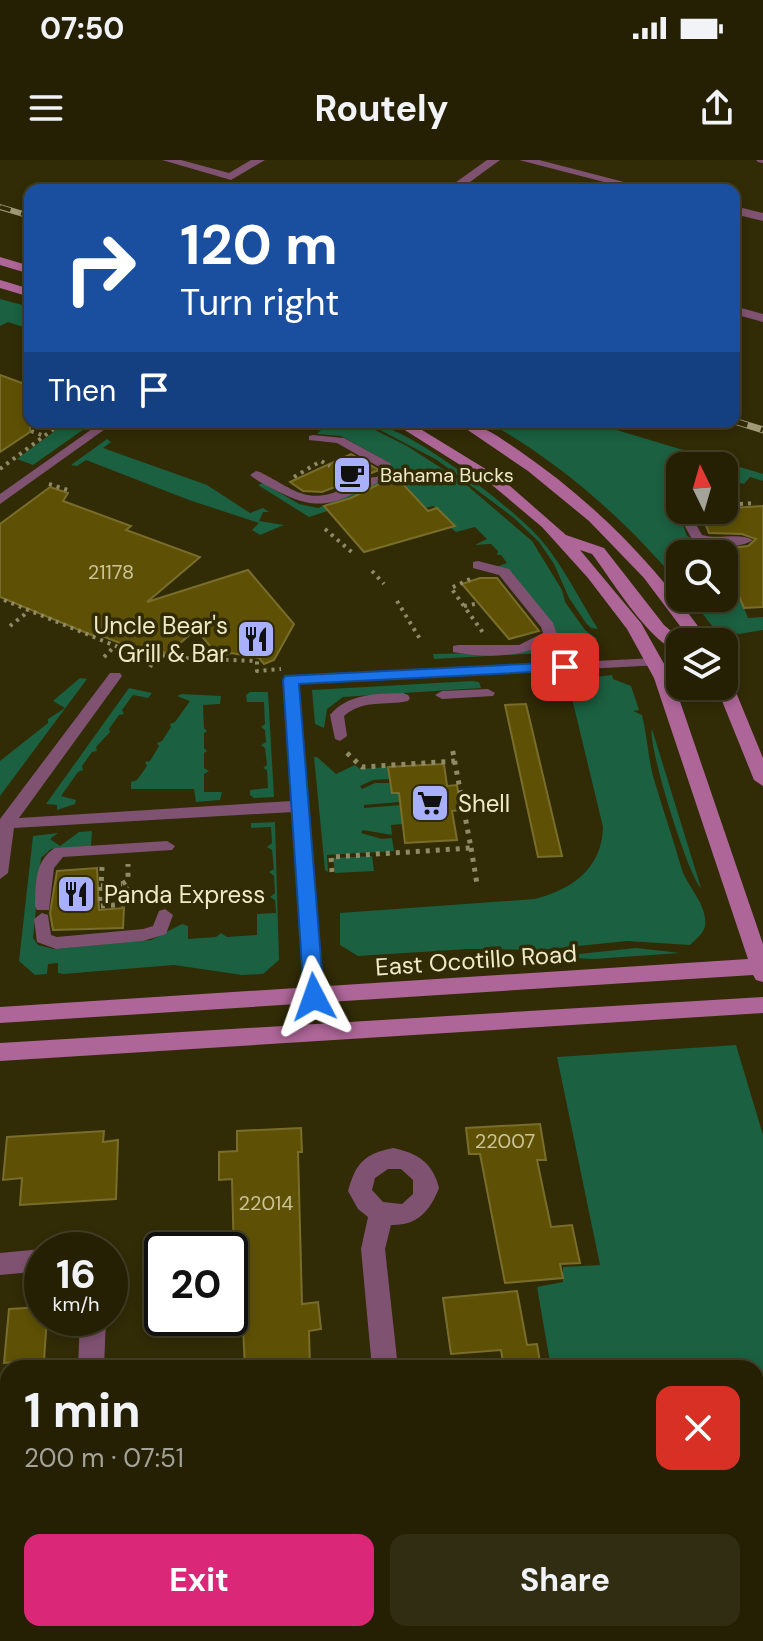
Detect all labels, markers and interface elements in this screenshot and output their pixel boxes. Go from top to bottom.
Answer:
text: 07:50 [40,9,124,48]
text: Routely [315,85,448,132]
icon: menu [24,86,68,130]
icon: share [695,86,739,130]
text: 120 m [180,208,338,281]
icon: right [48,216,152,320]
text: Turn right [180,279,339,326]
icon: arrive [132,368,176,412]
text: Then [48,371,116,410]
north arrow [666,452,738,524]
map controls [666,452,738,700]
cafe icon: Bahama Bucks [331,454,373,496]
place label: Bahama Bucks [380,462,514,488]
button: search [666,540,738,612]
house number: 21178 [88,559,134,585]
place label: Uncle Bear's Grill & Bar [94,610,228,669]
restaurant icon: Uncle Bear's Grill & Bar [235,618,277,660]
button: layers [666,628,738,700]
pin [531,633,599,701]
icon: arrive [543,645,587,689]
supermarket icon: Shell [409,782,451,824]
place label: Shell [458,788,510,819]
restaurant icon: Panda Express [55,873,97,915]
place label: Panda Express [104,879,265,910]
street label: East Ocotillo Road [374,937,578,983]
position arrow [272,955,356,1039]
house number: 22007 [475,1128,535,1154]
house number: 22014 [239,1190,293,1216]
speed limit sign: 20 [144,1232,248,1336]
text: 16 [56,1248,96,1300]
text: km/h [52,1291,100,1317]
text: 1 min [24,1379,141,1442]
button: close [656,1386,740,1470]
text: 200 m · 07:51 [24,1441,184,1475]
button: Exit [24,1534,374,1626]
button: Share [390,1534,740,1626]

